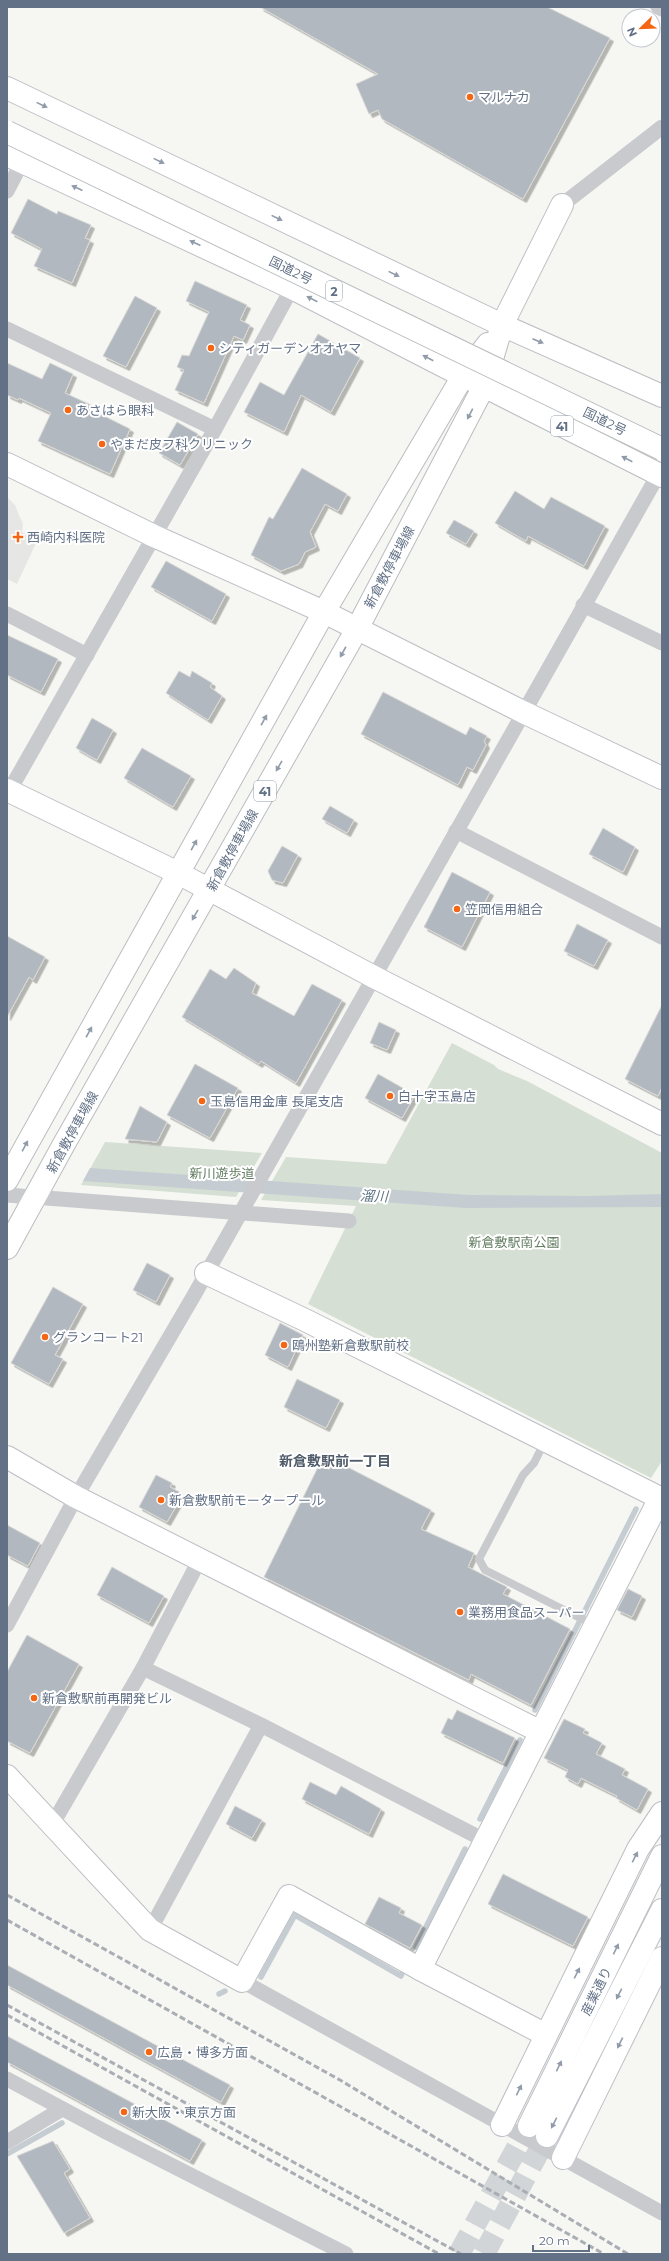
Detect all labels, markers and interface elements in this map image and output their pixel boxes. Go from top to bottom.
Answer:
north arrow [621,8,661,48]
text: N [624,25,640,39]
place label: マルナカ [478,89,530,105]
marker: マルナカ [465,92,475,102]
one-way arrow [36,102,48,108]
one-way arrow [154,158,165,165]
one-way arrow [71,185,83,191]
one-way arrow [271,215,282,221]
one-way arrow [189,240,201,246]
street label: 国道2号 [267,253,315,287]
one-way arrow [388,271,399,277]
road number: 2 [326,281,342,301]
one-way arrow [307,295,318,302]
one-way arrow [532,337,544,344]
place label: シティガーデンオオヤマ [219,340,361,356]
marker: シティガーデンオオヤマ [206,343,216,353]
one-way arrow [422,355,434,361]
place label: あさはら眼科 [76,402,154,418]
street label: 国道2号 [581,404,629,438]
marker: あさはら眼科 [63,405,73,415]
one-way arrow [466,408,473,420]
road number: 41 [551,416,573,436]
place label: やまだ皮フ科クリニック [110,436,253,452]
marker: やまだ皮フ科クリニック [97,439,107,449]
one-way arrow [621,456,633,462]
street label: 新倉敷停車場線 [361,523,417,611]
place label: 西崎内科医院 [27,529,105,545]
marker: 西崎内科医院 [12,531,24,543]
one-way arrow [340,647,347,658]
one-way arrow [260,714,267,725]
one-way arrow [276,760,283,772]
road number: 41 [254,781,276,801]
street label: 新倉敷停車場線 [203,806,261,894]
one-way arrow [190,840,197,851]
place label: 笠岡信用組合 [465,901,543,917]
marker: 笠岡信用組合 [452,904,462,914]
one-way arrow [191,909,198,921]
one-way arrow [86,1026,92,1038]
street label: 新倉敷停車場線 [43,1088,101,1176]
place label: 白十字玉島店 [398,1088,476,1104]
marker: 白十字玉島店 [385,1091,395,1101]
place label: 玉島信用金庫 長尾支店 [210,1093,343,1109]
marker: 玉島信用金庫 長尾支店 [197,1096,207,1106]
one-way arrow [22,1140,29,1151]
park label: 新川遊歩道 [189,1165,255,1181]
water label: 溜川 [360,1187,390,1206]
park label: 新倉敷駅南公園 [468,1234,560,1250]
place label: グランコート21 [53,1329,143,1345]
marker: グランコート21 [40,1332,50,1342]
place label: 鴎州塾新倉敷駅前校 [292,1337,409,1353]
marker: 鴎州塾新倉敷駅前校 [279,1340,289,1350]
district label: 新倉敷駅前一丁目 [279,1452,391,1470]
place label: 新倉敷駅前モータープール [169,1492,324,1508]
marker: 新倉敷駅前モータープール [156,1495,166,1505]
place label: 業務用食品スーパー [468,1604,585,1620]
marker: 業務用食品スーパー [455,1607,465,1617]
place label: 新倉敷駅前再開発ビル [42,1690,172,1706]
marker: 新倉敷駅前再開発ビル [29,1693,39,1703]
one-way arrow [631,1851,638,1862]
one-way arrow [613,1943,619,1955]
street label: 産業通り [577,1964,615,2018]
one-way arrow [573,1967,580,1979]
one-way arrow [616,1989,622,2000]
one-way arrow [617,2038,623,2049]
place label: 広島・博多方面 [157,2044,248,2060]
marker: 広島・博多方面 [144,2047,154,2057]
one-way arrow [556,2060,562,2071]
one-way arrow [516,2084,522,2095]
place label: 新大阪・東京方面 [132,2104,236,2120]
marker: 新大阪・東京方面 [119,2107,129,2117]
one-way arrow [551,2117,557,2129]
scale bar [533,2227,589,2253]
text: 20 m [539,2233,570,2248]

